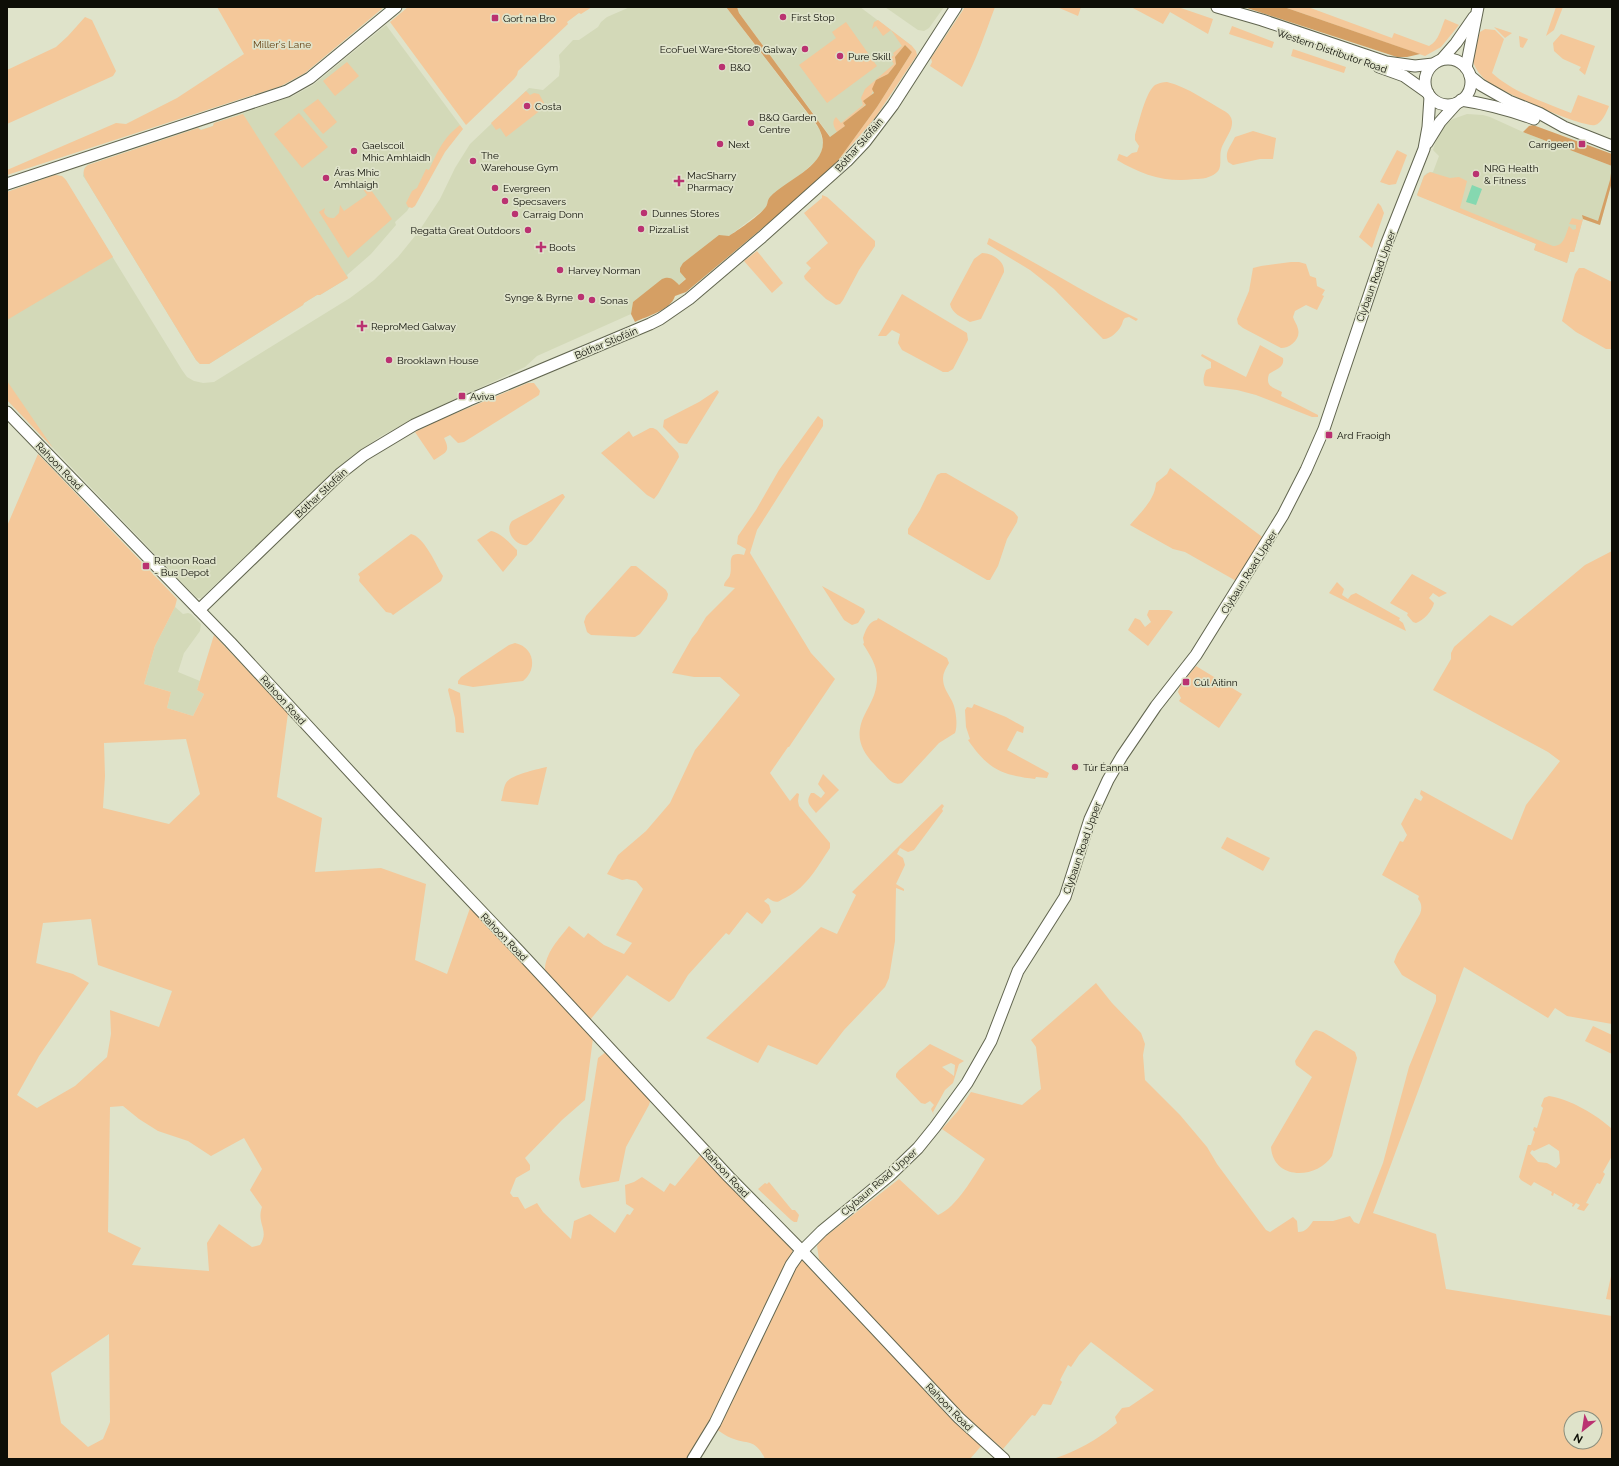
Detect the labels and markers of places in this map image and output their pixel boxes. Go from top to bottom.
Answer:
marker: First Stop [778,12,788,22]
place label: First Stop [791,12,835,23]
marker: Gort na Bro [490,13,500,23]
place label: Gort na Bro [503,13,555,24]
place label: EcoFuel Ware+Store® Galway [660,44,798,55]
marker: EcoFuel Ware+Store® Galway [800,44,810,54]
marker: Pure Skill [835,51,845,61]
place label: Pure Skill [848,51,891,62]
marker: B&Q [717,62,727,72]
place label: B&Q [730,62,751,73]
marker: Costa [522,101,532,111]
place label: Costa [535,101,561,112]
place label: B&Q Garden Centre [759,112,816,135]
marker: B&Q Garden Centre [746,118,756,128]
marker: Next [715,139,725,149]
place label: Next [728,139,750,150]
place label: Carrigeen [1529,139,1574,150]
marker: Carrigeen [1577,139,1587,149]
place label: Gaelscoil Mhic Amhlaidh [362,140,431,163]
marker: Gaelscoil Mhic Amhlaidh [349,146,359,156]
place label: The Warehouse Gym [481,150,558,173]
marker: The Warehouse Gym [468,156,478,166]
place label: NRG Health & Fitness [1484,163,1539,186]
place label: Áras Mhic Amhlaigh [334,167,380,190]
marker: NRG Health & Fitness [1471,169,1481,179]
place label: MacSharry Pharmacy [687,170,737,193]
marker: Áras Mhic Amhlaigh [321,173,331,183]
marker: MacSharry Pharmacy [674,176,684,186]
marker: Evergreen [490,183,500,193]
place label: Evergreen [503,183,551,194]
marker: Specsavers [500,196,510,206]
place label: Specsavers [513,196,566,207]
marker: Dunnes Stores [639,208,649,218]
place label: Dunnes Stores [652,208,719,219]
marker: Carraig Donn [510,209,520,219]
place label: Carraig Donn [523,209,584,220]
marker: PizzaList [636,224,646,234]
place label: PizzaList [649,224,690,235]
place label: Regatta Great Outdoors [411,225,520,236]
marker: Regatta Great Outdoors [523,225,533,235]
marker: Boots [536,242,546,252]
place label: Boots [549,242,576,253]
marker: Harvey Norman [555,265,565,275]
place label: Harvey Norman [568,265,641,276]
place label: Synge & Byrne [505,292,573,303]
marker: Synge & Byrne [576,292,586,302]
marker: Sonas [587,295,597,305]
place label: Sonas [600,295,628,306]
marker: ReproMed Galway [356,320,368,332]
place label: ReproMed Galway [371,321,456,332]
marker: Brooklawn House [384,355,394,365]
place label: Brooklawn House [397,355,479,366]
marker: Aviva [457,391,467,401]
place label: Aviva [470,391,495,402]
marker: Ard Fraoigh [1324,430,1334,440]
place label: Ard Fraoigh [1337,430,1391,441]
place label: Rahoon Road - Bus Depot [154,555,216,578]
marker: Rahoon Road - Bus Depot [141,561,151,571]
marker: Cúl Aitinn [1181,677,1191,687]
place label: Cúl Aitinn [1194,677,1238,688]
marker: Túr Éanna [1070,762,1080,772]
place label: Túr Éanna [1083,762,1129,773]

